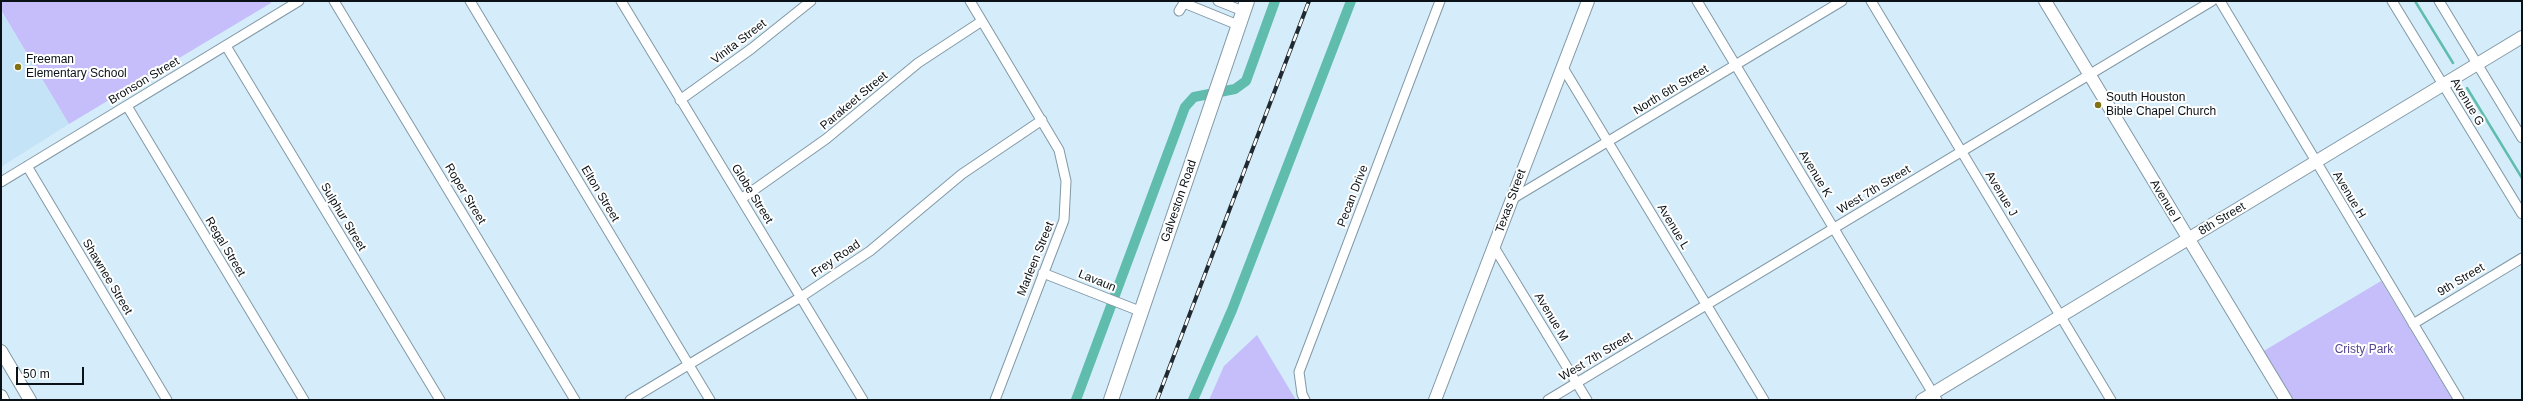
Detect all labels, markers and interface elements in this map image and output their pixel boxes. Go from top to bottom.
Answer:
street label: Vinita Street [709,17,769,67]
place label: Freeman Elementary School [26,53,127,81]
street label: Bronson Street [106,54,182,108]
marker: Freeman Elementary School [13,62,23,72]
street label: North 6th Street [1631,62,1711,118]
street label: Parakeet Street [817,69,891,133]
street label: Avenue G [2447,76,2487,128]
place label: South Houston Bible Chapel Church [2106,91,2216,119]
marker: South Houston Bible Chapel Church [2093,100,2103,110]
street label: Avenue K [1795,148,1835,200]
street label: Galveston Road [1158,158,1200,244]
street label: Roper Street [441,161,489,227]
street label: Globe Street [728,162,776,226]
street label: Elton Street [578,163,622,225]
street label: Pecan Drive [1335,163,1371,229]
street label: West 7th Street [1835,163,1913,217]
street label: Texas Street [1493,167,1529,235]
street label: Avenue J [1982,169,2020,219]
street label: Avenue H [2329,169,2369,221]
street label: Avenue I [2147,177,2183,225]
street label: Sulphur Street [317,180,369,254]
street label: 8th Street [2196,199,2248,239]
street label: Avenue L [1654,202,1692,252]
street label: Regal Street [202,215,248,279]
street label: Marleen Street [1015,220,1057,298]
street label: Shawnee Street [79,237,135,317]
street label: Frey Road [809,237,863,281]
street label: 9th Street [2435,260,2487,300]
street label: Lavaun [1076,267,1118,295]
street label: Avenue M [1531,290,1571,344]
street label: West 7th Street [1557,330,1635,384]
park label: Cristy Park [2335,343,2393,357]
scale bar [18,359,86,385]
text: 50 m [23,367,50,381]

